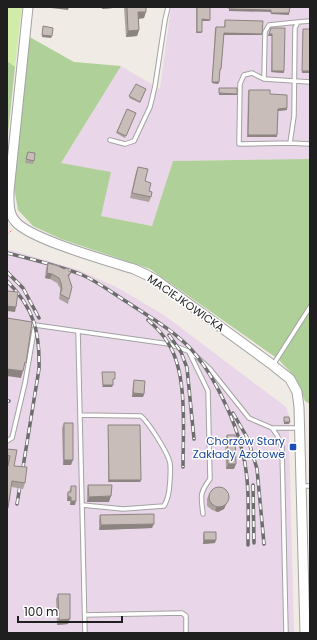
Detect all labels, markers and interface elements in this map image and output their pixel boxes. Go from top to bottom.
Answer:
street label: MACIEJKOWICKA [144,270,228,336]
place label: Chorzów Stary Zakłady Azotowe [193,433,286,462]
marker: Chorzów Stary Zakłady Azotowe [288,442,298,452]
scale bar [18,598,122,624]
text: 100 m [24,603,58,620]

